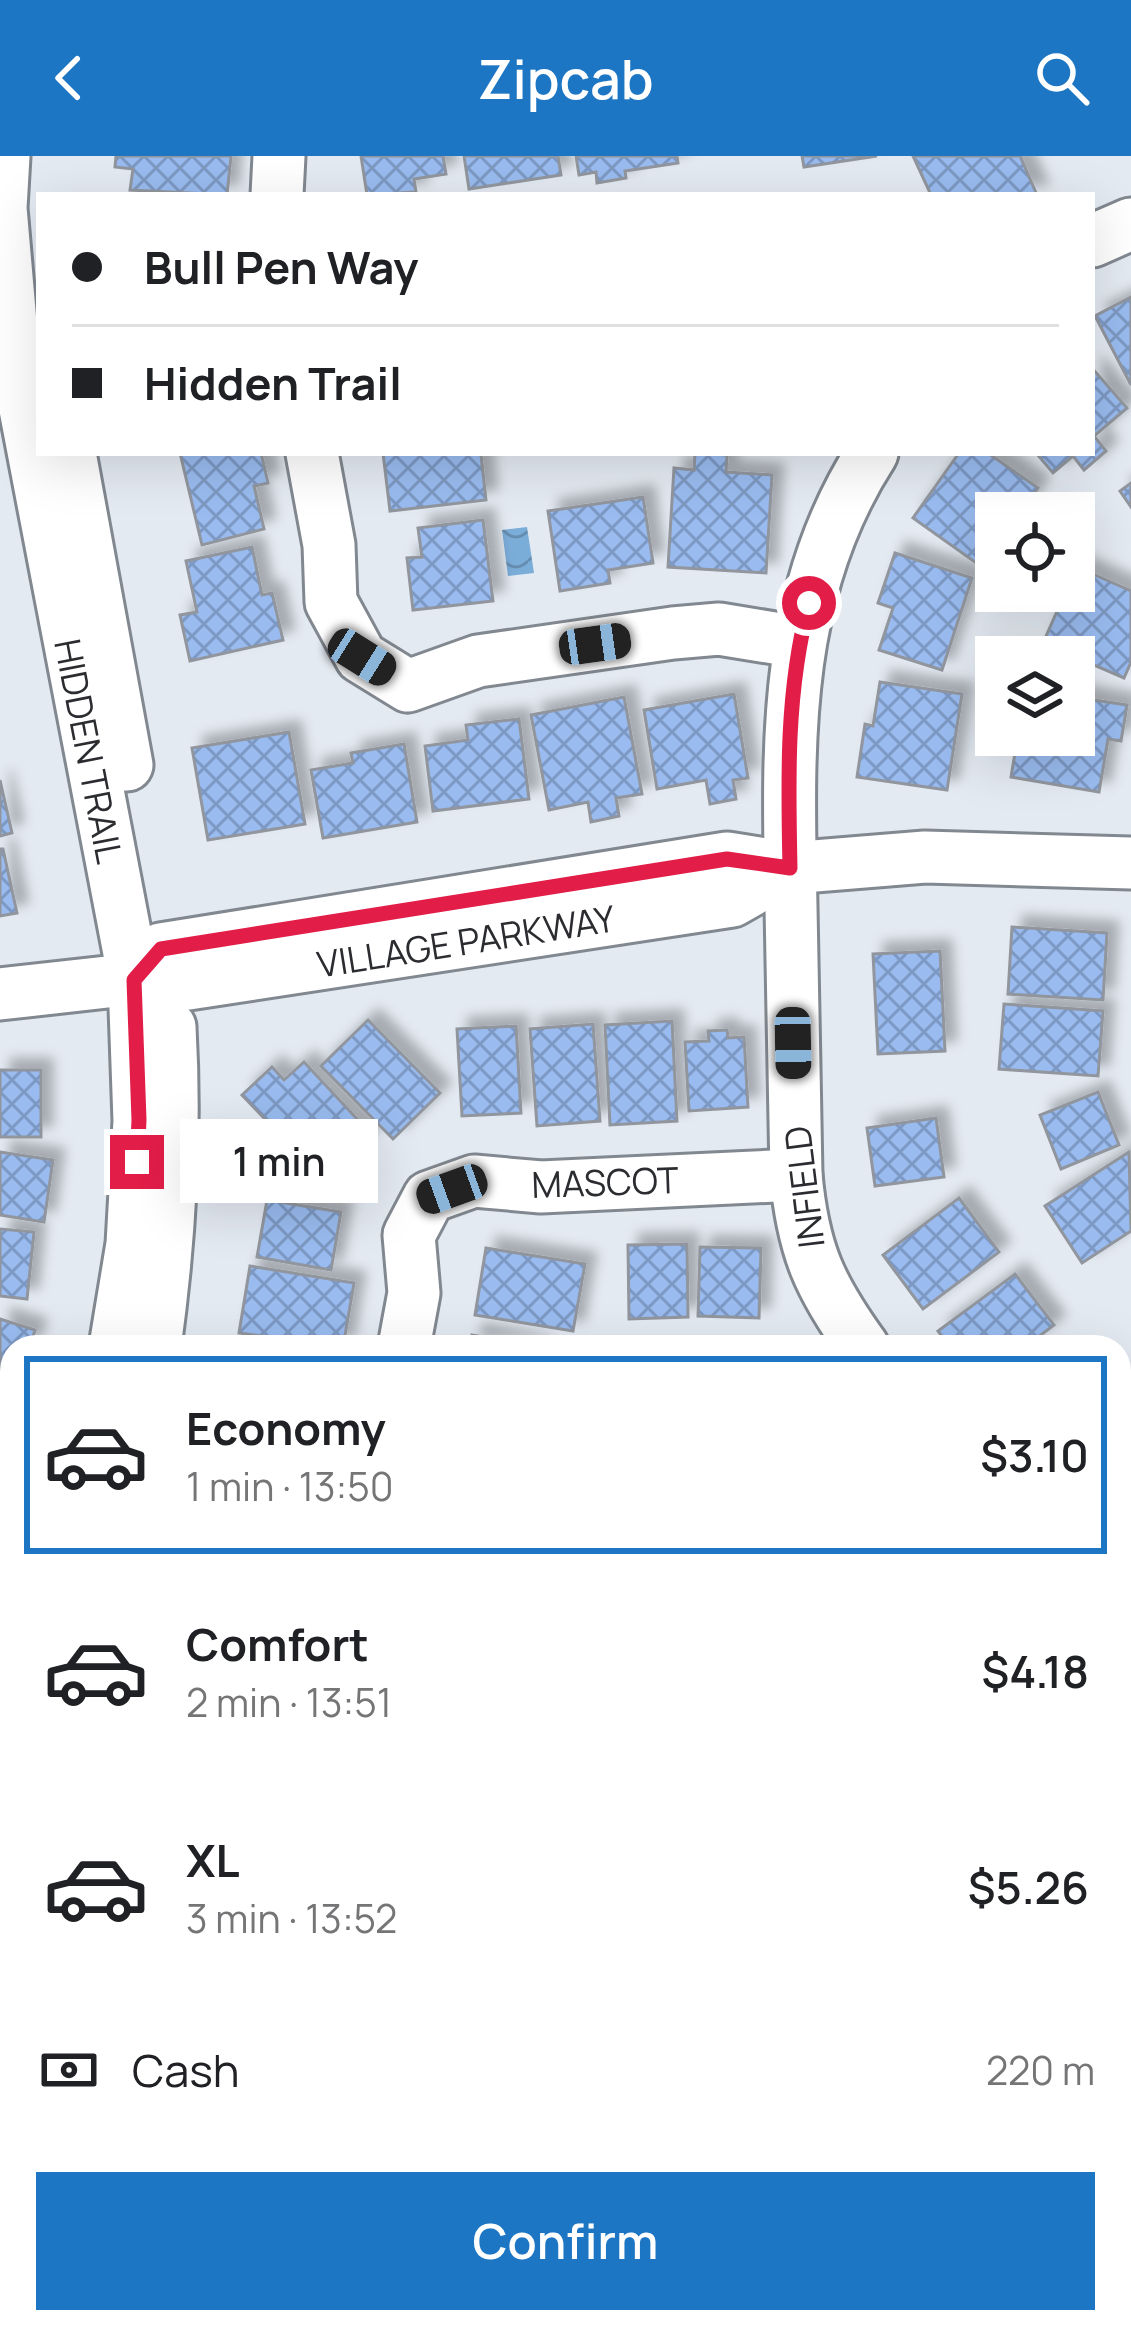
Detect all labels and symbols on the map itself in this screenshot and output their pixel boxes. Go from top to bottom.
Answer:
route start [782,576,836,630]
car [557,621,633,667]
car [322,623,402,691]
street label: HIDDEN TRAIL [43,635,135,867]
street label: VILLAGE PARKWAY [314,893,619,989]
car [774,1007,812,1079]
callout: 1 min [179,1120,377,1204]
street label: INFIELD [772,1123,836,1251]
route end [110,1135,164,1189]
street label: MASCOT [531,1155,680,1209]
car [412,1160,492,1218]

